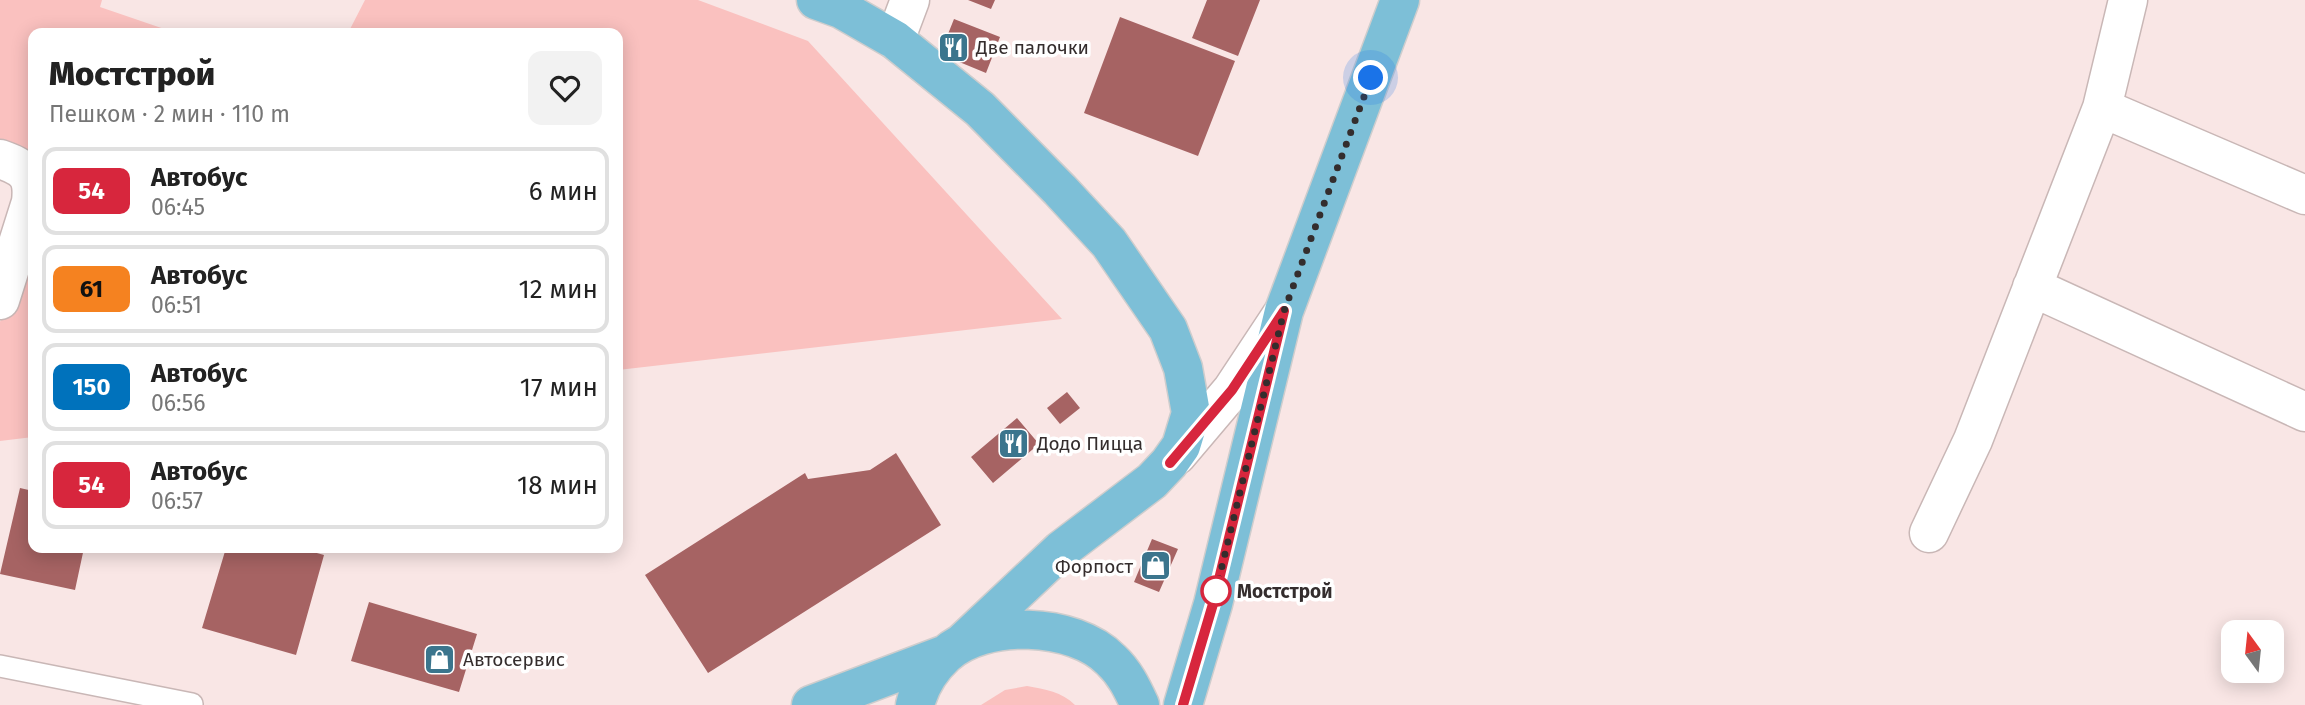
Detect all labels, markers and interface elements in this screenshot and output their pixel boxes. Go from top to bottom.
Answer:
restaurant icon: Две палочки [936,30,970,64]
place label: Две палочки [975,36,1089,59]
button: heart [528,51,602,125]
text: Мостстрой [49,54,215,94]
your location [1353,60,1388,95]
text: Пешком · 2 мин · 110 m [49,100,290,128]
text: Автобус [151,162,248,193]
text: 6 мин [529,176,598,207]
text: 54 [78,177,105,205]
text: 06:45 [151,193,205,221]
text: Автобус [151,260,248,291]
text: 12 мин [519,274,598,305]
text: 61 [80,275,103,303]
text: 06:51 [151,291,202,319]
text: Автобус [151,358,248,389]
text: 17 мин [520,372,598,403]
text: 150 [72,373,111,401]
text: 06:56 [151,389,206,417]
restaurant icon: Додо Пицца [997,426,1031,460]
place label: Додо Пицца [1036,432,1143,455]
text: Автобус [151,456,248,487]
text: 18 мин [517,470,598,501]
text: 54 [78,471,105,499]
text: 06:57 [151,487,203,515]
shop icon: Форпост [1139,549,1173,583]
place label: Форпост [1055,555,1133,578]
marker: Мостстрой [1201,576,1231,606]
place label: Мостстрой [1237,580,1332,603]
north arrow [2221,620,2284,682]
map controls [2221,620,2284,683]
shop icon: Автосервис [423,642,457,676]
place label: Автосервис [463,648,565,671]

